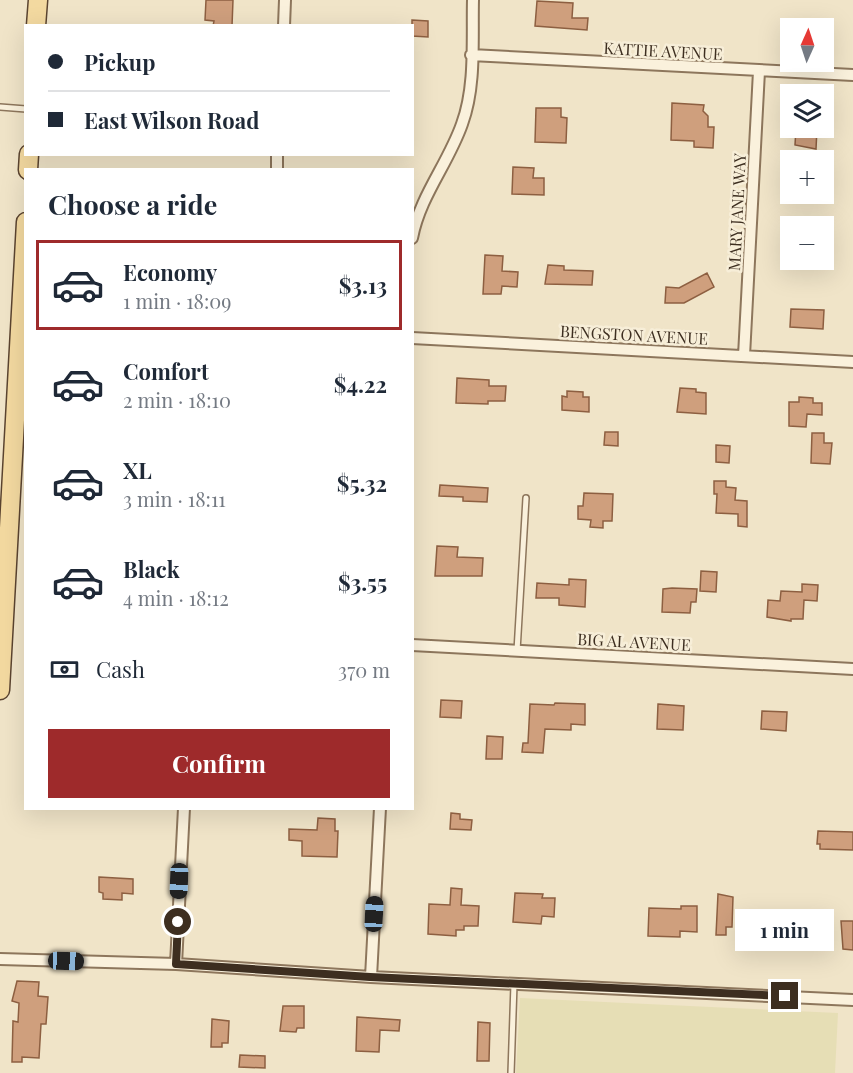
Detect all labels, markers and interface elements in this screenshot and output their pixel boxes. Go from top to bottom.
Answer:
north arrow [780,18,834,72]
map controls [780,18,834,270]
street label: KATTIE AVENUE [603,37,723,64]
text: Pickup [84,47,155,77]
button: layers [780,84,834,138]
text: East Wilson Road [84,105,259,135]
button: + [780,150,834,204]
street label: MARY JANE WAY [723,152,750,271]
text: Choose a ride [48,186,217,222]
button: − [780,216,834,270]
text: Economy [123,257,217,287]
icon: car [51,258,105,312]
text: $3.13 [339,270,387,300]
text: 1 min · 18:09 [123,287,231,314]
street label: BENGSTON AVENUE [560,320,709,349]
text: Comfort [123,356,209,386]
icon: car [51,357,105,411]
text: $4.22 [334,369,387,399]
text: 2 min · 18:10 [123,386,231,413]
text: XL [123,455,152,485]
icon: car [51,456,105,510]
text: $5.32 [337,468,387,498]
text: 3 min · 18:11 [123,485,226,512]
text: Black [123,554,180,584]
icon: car [51,555,105,609]
text: $3.55 [338,567,387,597]
text: 4 min · 18:12 [123,584,229,611]
street label: BIG AL AVENUE [577,628,691,655]
icon: cash [48,653,81,686]
text: Cash [96,654,145,684]
text: 370 m [338,656,390,683]
button: Confirm [48,729,390,798]
car [169,863,189,899]
car [364,896,384,932]
route start [164,908,191,935]
callout: 1 min [736,909,834,951]
text: 1 min [760,916,809,943]
car [48,951,84,971]
route end [771,982,798,1009]

